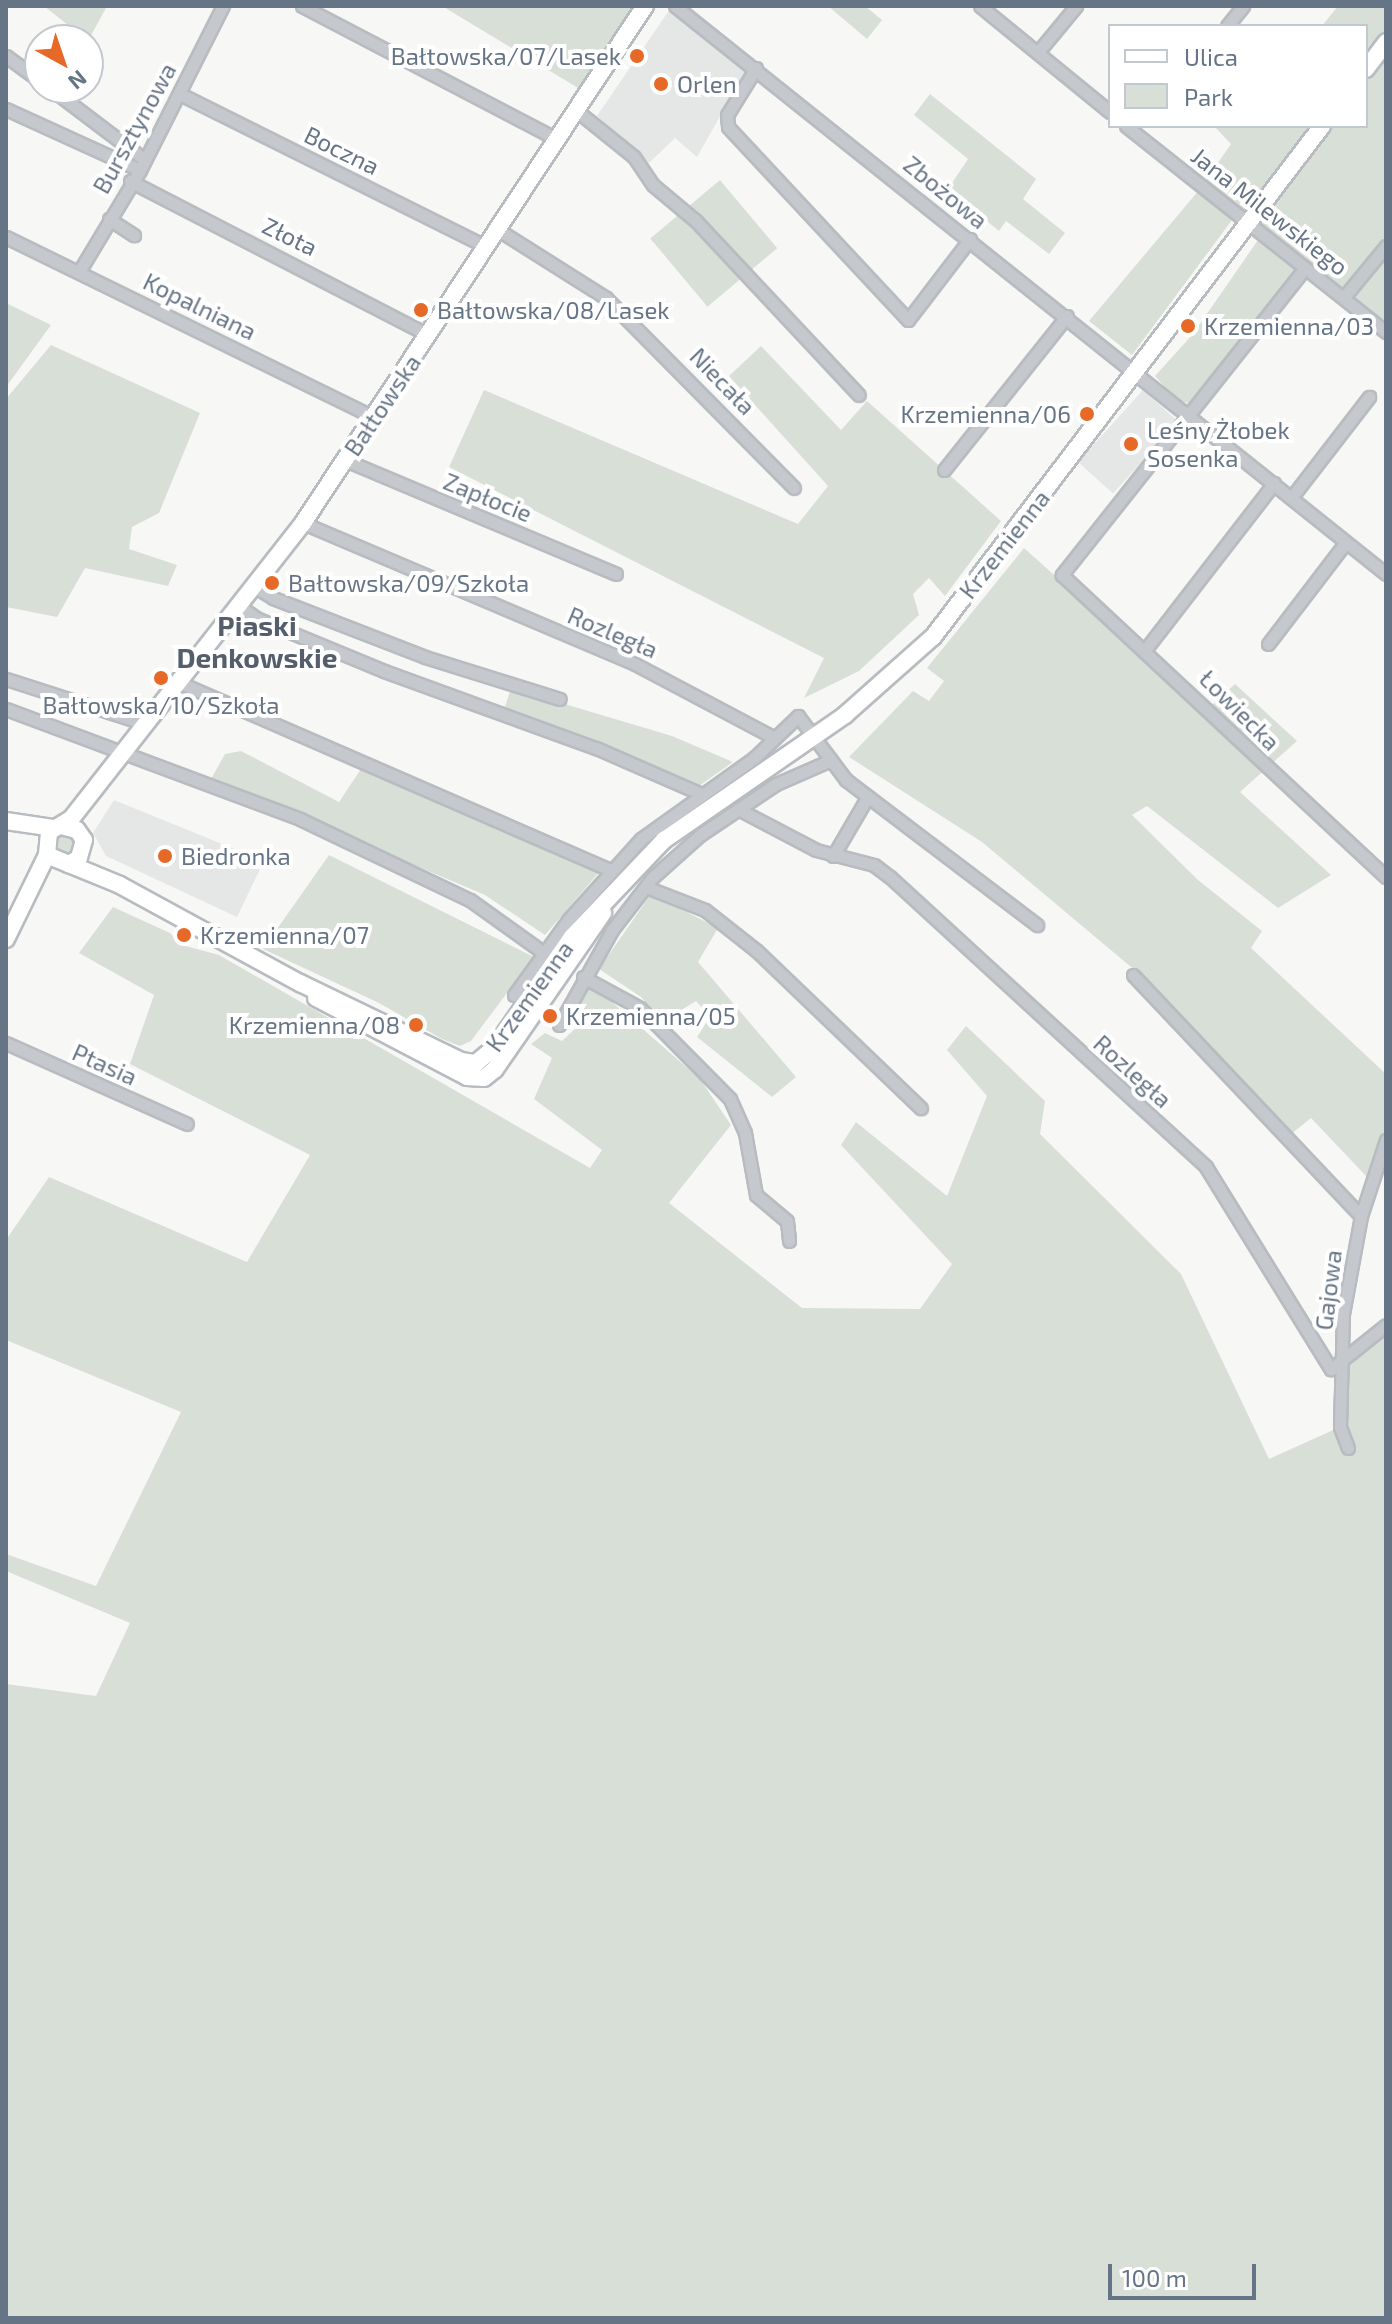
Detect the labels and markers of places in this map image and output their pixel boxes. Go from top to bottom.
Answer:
place label: Bałtowska/07/Lasek [391,42,621,70]
marker: Bałtowska/07/Lasek [628,47,646,65]
place label: Orlen [677,70,737,98]
marker: Orlen [652,75,670,93]
place label: Bałtowska/08/Lasek [437,296,669,324]
marker: Bałtowska/08/Lasek [412,301,430,319]
place label: Krzemienna/03 [1204,312,1374,340]
marker: Krzemienna/03 [1179,317,1197,335]
place label: Krzemienna/06 [901,400,1071,428]
marker: Krzemienna/06 [1078,405,1096,423]
place label: Leśny Żłobek Sosenka [1147,416,1290,472]
marker: Leśny Żłobek Sosenka [1122,435,1140,453]
place label: Bałtowska/09/Szkoła [288,569,529,597]
marker: Bałtowska/09/Szkoła [263,574,281,592]
marker: Bałtowska/10/Szkoła [152,669,170,687]
place label: Bałtowska/10/Szkoła [43,691,279,719]
place label: Biedronka [181,842,291,870]
marker: Biedronka [156,847,174,865]
place label: Krzemienna/07 [200,921,369,949]
marker: Krzemienna/07 [175,926,193,944]
place label: Krzemienna/05 [566,1002,736,1030]
marker: Krzemienna/05 [541,1007,559,1025]
place label: Krzemienna/08 [229,1011,400,1039]
marker: Krzemienna/08 [407,1016,425,1034]

